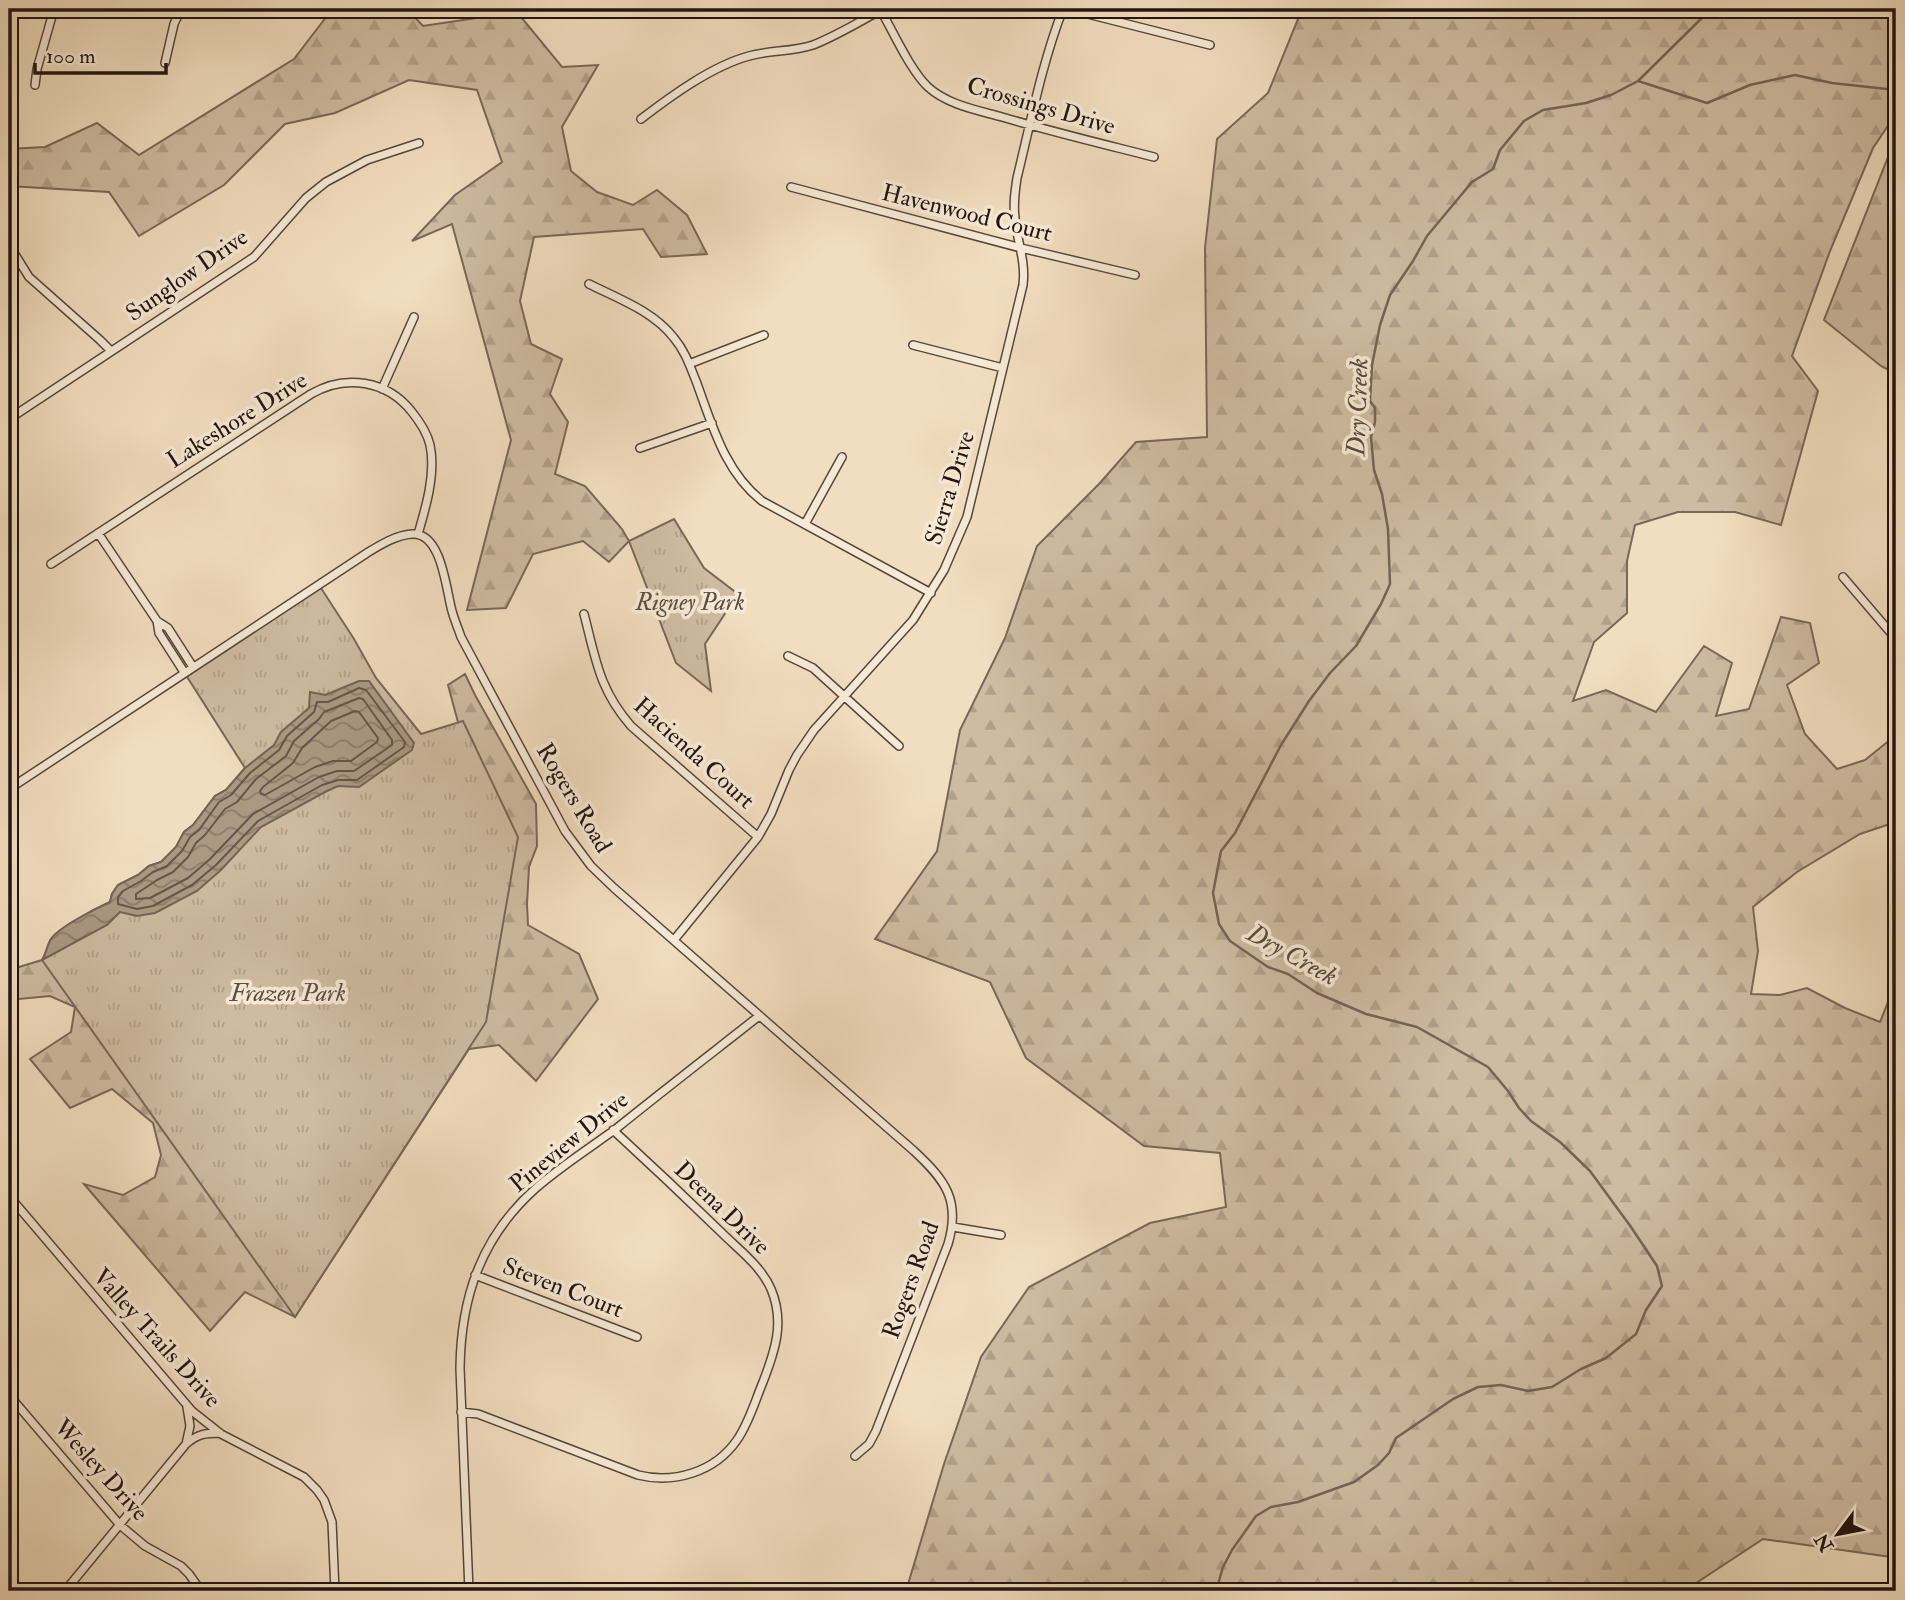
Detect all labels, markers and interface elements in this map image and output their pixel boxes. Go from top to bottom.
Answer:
scale bar [35,32,166,76]
text: 100 m [46,43,96,70]
street label: Crossings Drive [963,70,1119,142]
street label: Havenwood Court [879,177,1056,249]
street label: Sunglow Drive [120,222,254,328]
water label: Dry Creek [1340,357,1376,458]
street label: Lakeshore Drive [161,365,313,475]
street label: Sierra Drive [918,427,982,549]
park label: Rigney Park [634,587,745,618]
street label: Hacienda Court [627,690,761,816]
street label: Rogers Road [529,737,619,859]
water label: Dry Creek [1240,917,1343,993]
park label: Frazen Park [229,978,346,1009]
street label: Pineview Drive [503,1085,635,1199]
street label: Deena Drive [667,1155,777,1261]
street label: Rogers Road [875,1217,947,1343]
street label: Steven Court [498,1251,628,1325]
street label: Valley Trails Drive [86,1262,228,1414]
street label: Wesley Drive [46,1412,155,1528]
north arrow [1804,1498,1874,1568]
text: N [1809,1528,1840,1557]

